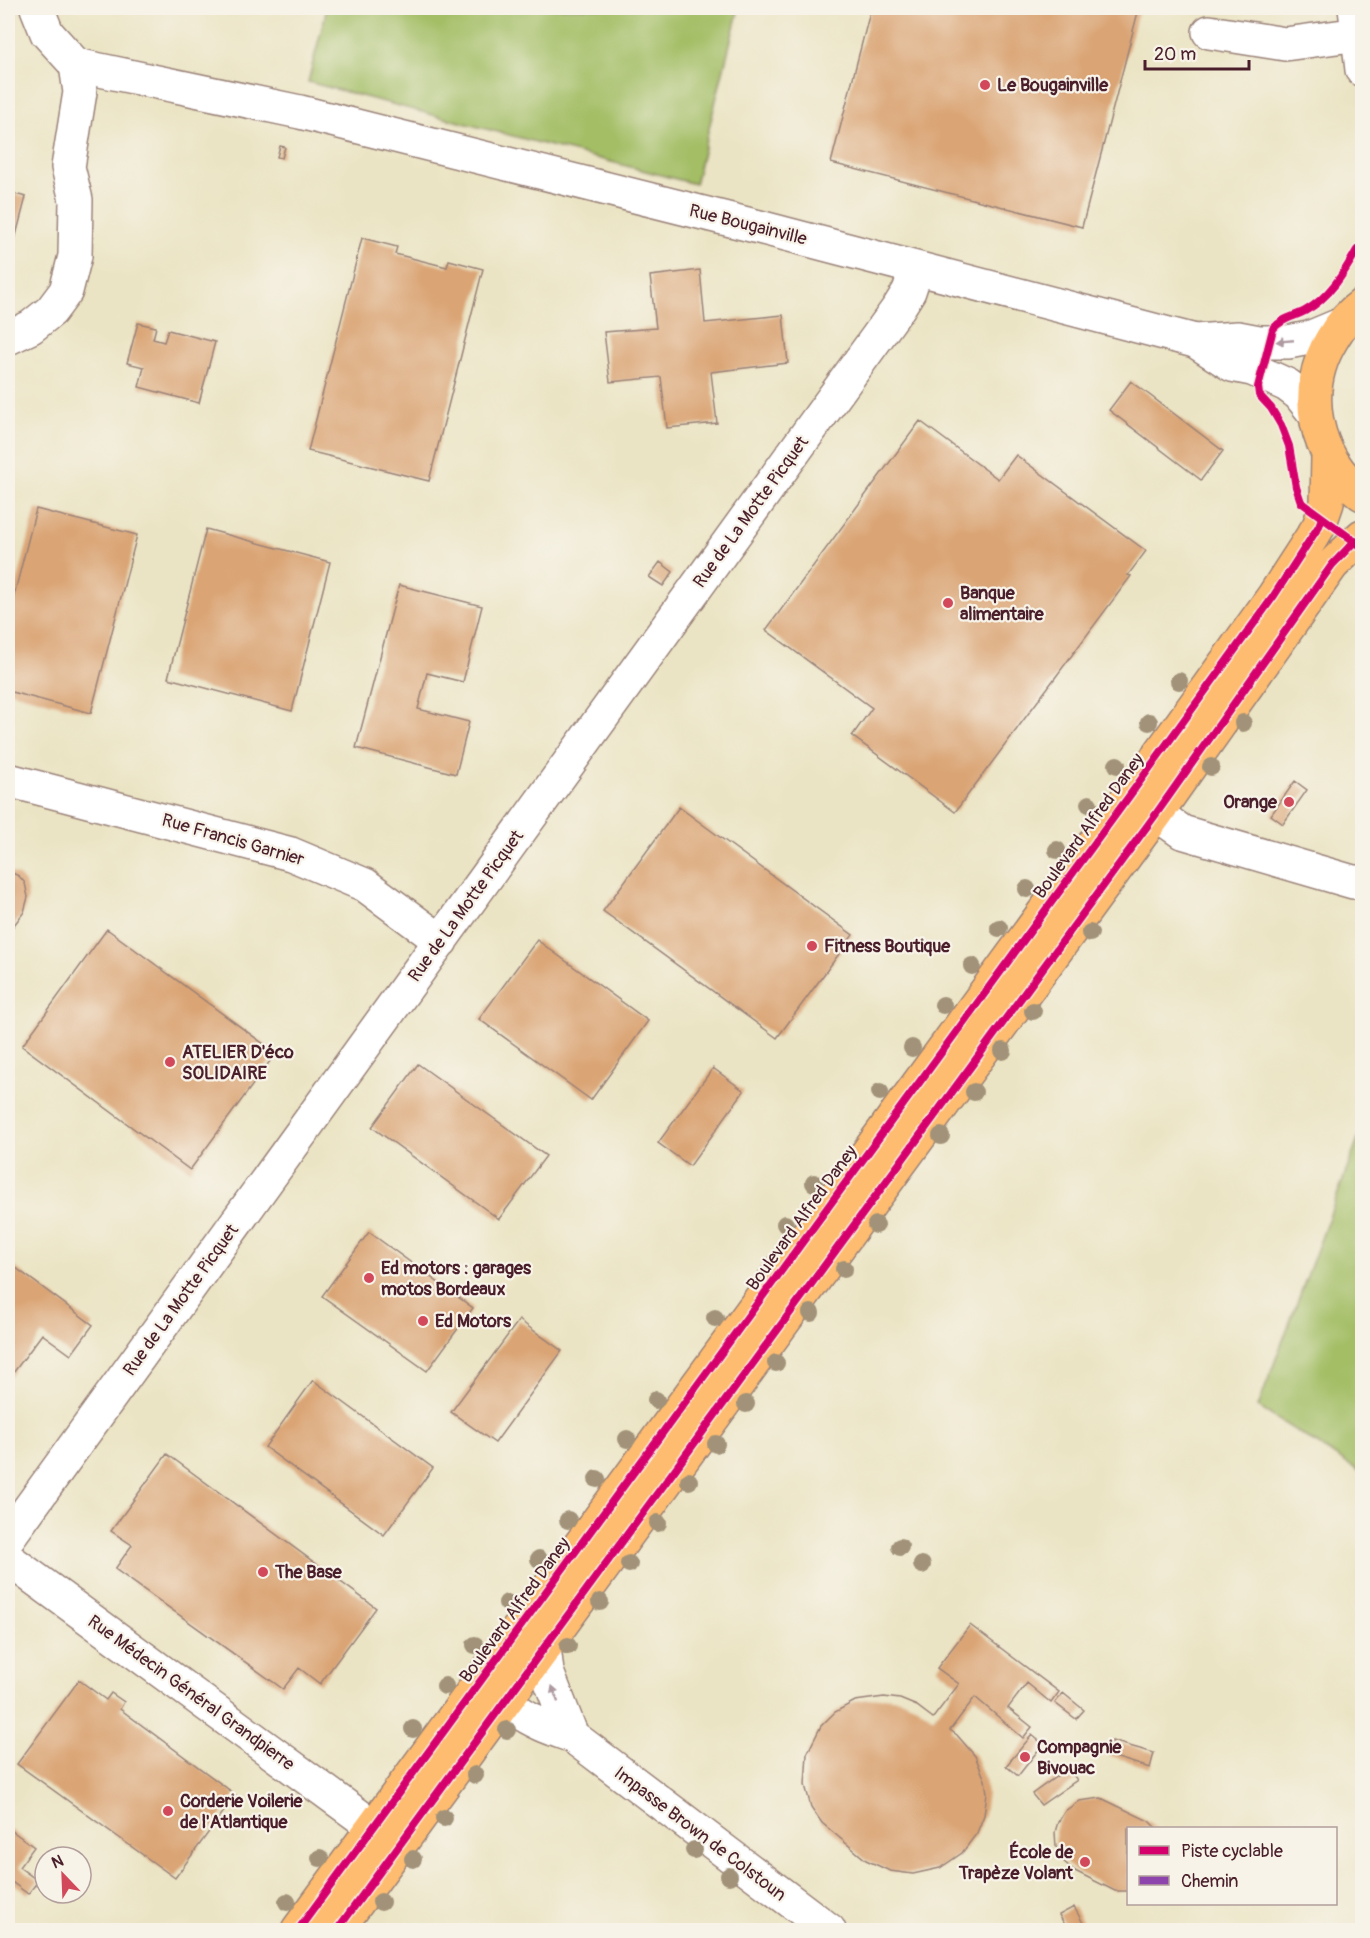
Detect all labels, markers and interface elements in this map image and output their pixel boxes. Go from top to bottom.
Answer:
scale bar [1145,33,1248,71]
text: 20 m [1154,43,1196,66]
place label: Le Bougainville [997,74,1109,97]
marker: Le Bougainville [978,78,992,92]
street label: Rue Bougainville [687,199,809,251]
one-way arrow [1275,337,1294,346]
street label: Rue de La Motte Picquet [688,431,814,592]
place label: Banque alimentaire [960,582,1045,626]
marker: Banque alimentaire [941,596,955,610]
street label: Boulevard Alfred Daney [1029,749,1150,903]
place label: Orange [1223,791,1278,814]
marker: Orange [1282,795,1296,809]
street label: Rue Francis Garnier [159,809,307,872]
street label: Rue de La Motte Picquet [403,825,529,986]
place label: Fitness Boutique [824,935,951,958]
marker: Fitness Boutique [805,939,819,953]
place label: ATELIER D'éco SOLIDAIRE [182,1041,294,1085]
marker: ATELIER D'éco SOLIDAIRE [163,1055,177,1069]
street label: Boulevard Alfred Daney [742,1141,863,1295]
street label: Rue de La Motte Picquet [118,1219,244,1380]
place label: Ed motors : garages motos Bordeaux [381,1257,532,1301]
marker: Ed motors : garages motos Bordeaux [362,1271,376,1285]
place label: Ed Motors [435,1310,512,1333]
marker: Ed Motors [416,1314,430,1328]
street label: Boulevard Alfred Daney [455,1533,576,1687]
place label: The Base [274,1561,343,1584]
marker: The Base [256,1565,270,1579]
street label: Rue Médecin Général Grandpierre [83,1610,299,1776]
one-way arrow [550,1685,560,1703]
place label: Compagnie Bivouac [1037,1736,1123,1780]
marker: Compagnie Bivouac [1018,1750,1032,1764]
street label: Impasse Brown de Colstoun [609,1762,791,1906]
place label: Corderie Voilerie de l'Atlantique [180,1790,304,1834]
marker: Corderie Voilerie de l'Atlantique [161,1804,175,1818]
legend [1127,1827,1337,1905]
text: Piste cyclable [1181,1840,1283,1863]
place label: École de Trapèze Volant [958,1841,1074,1885]
north arrow [33,1845,93,1905]
text: N [49,1851,67,1873]
marker: École de Trapèze Volant [1078,1855,1092,1869]
text: Chemin [1181,1870,1238,1893]

